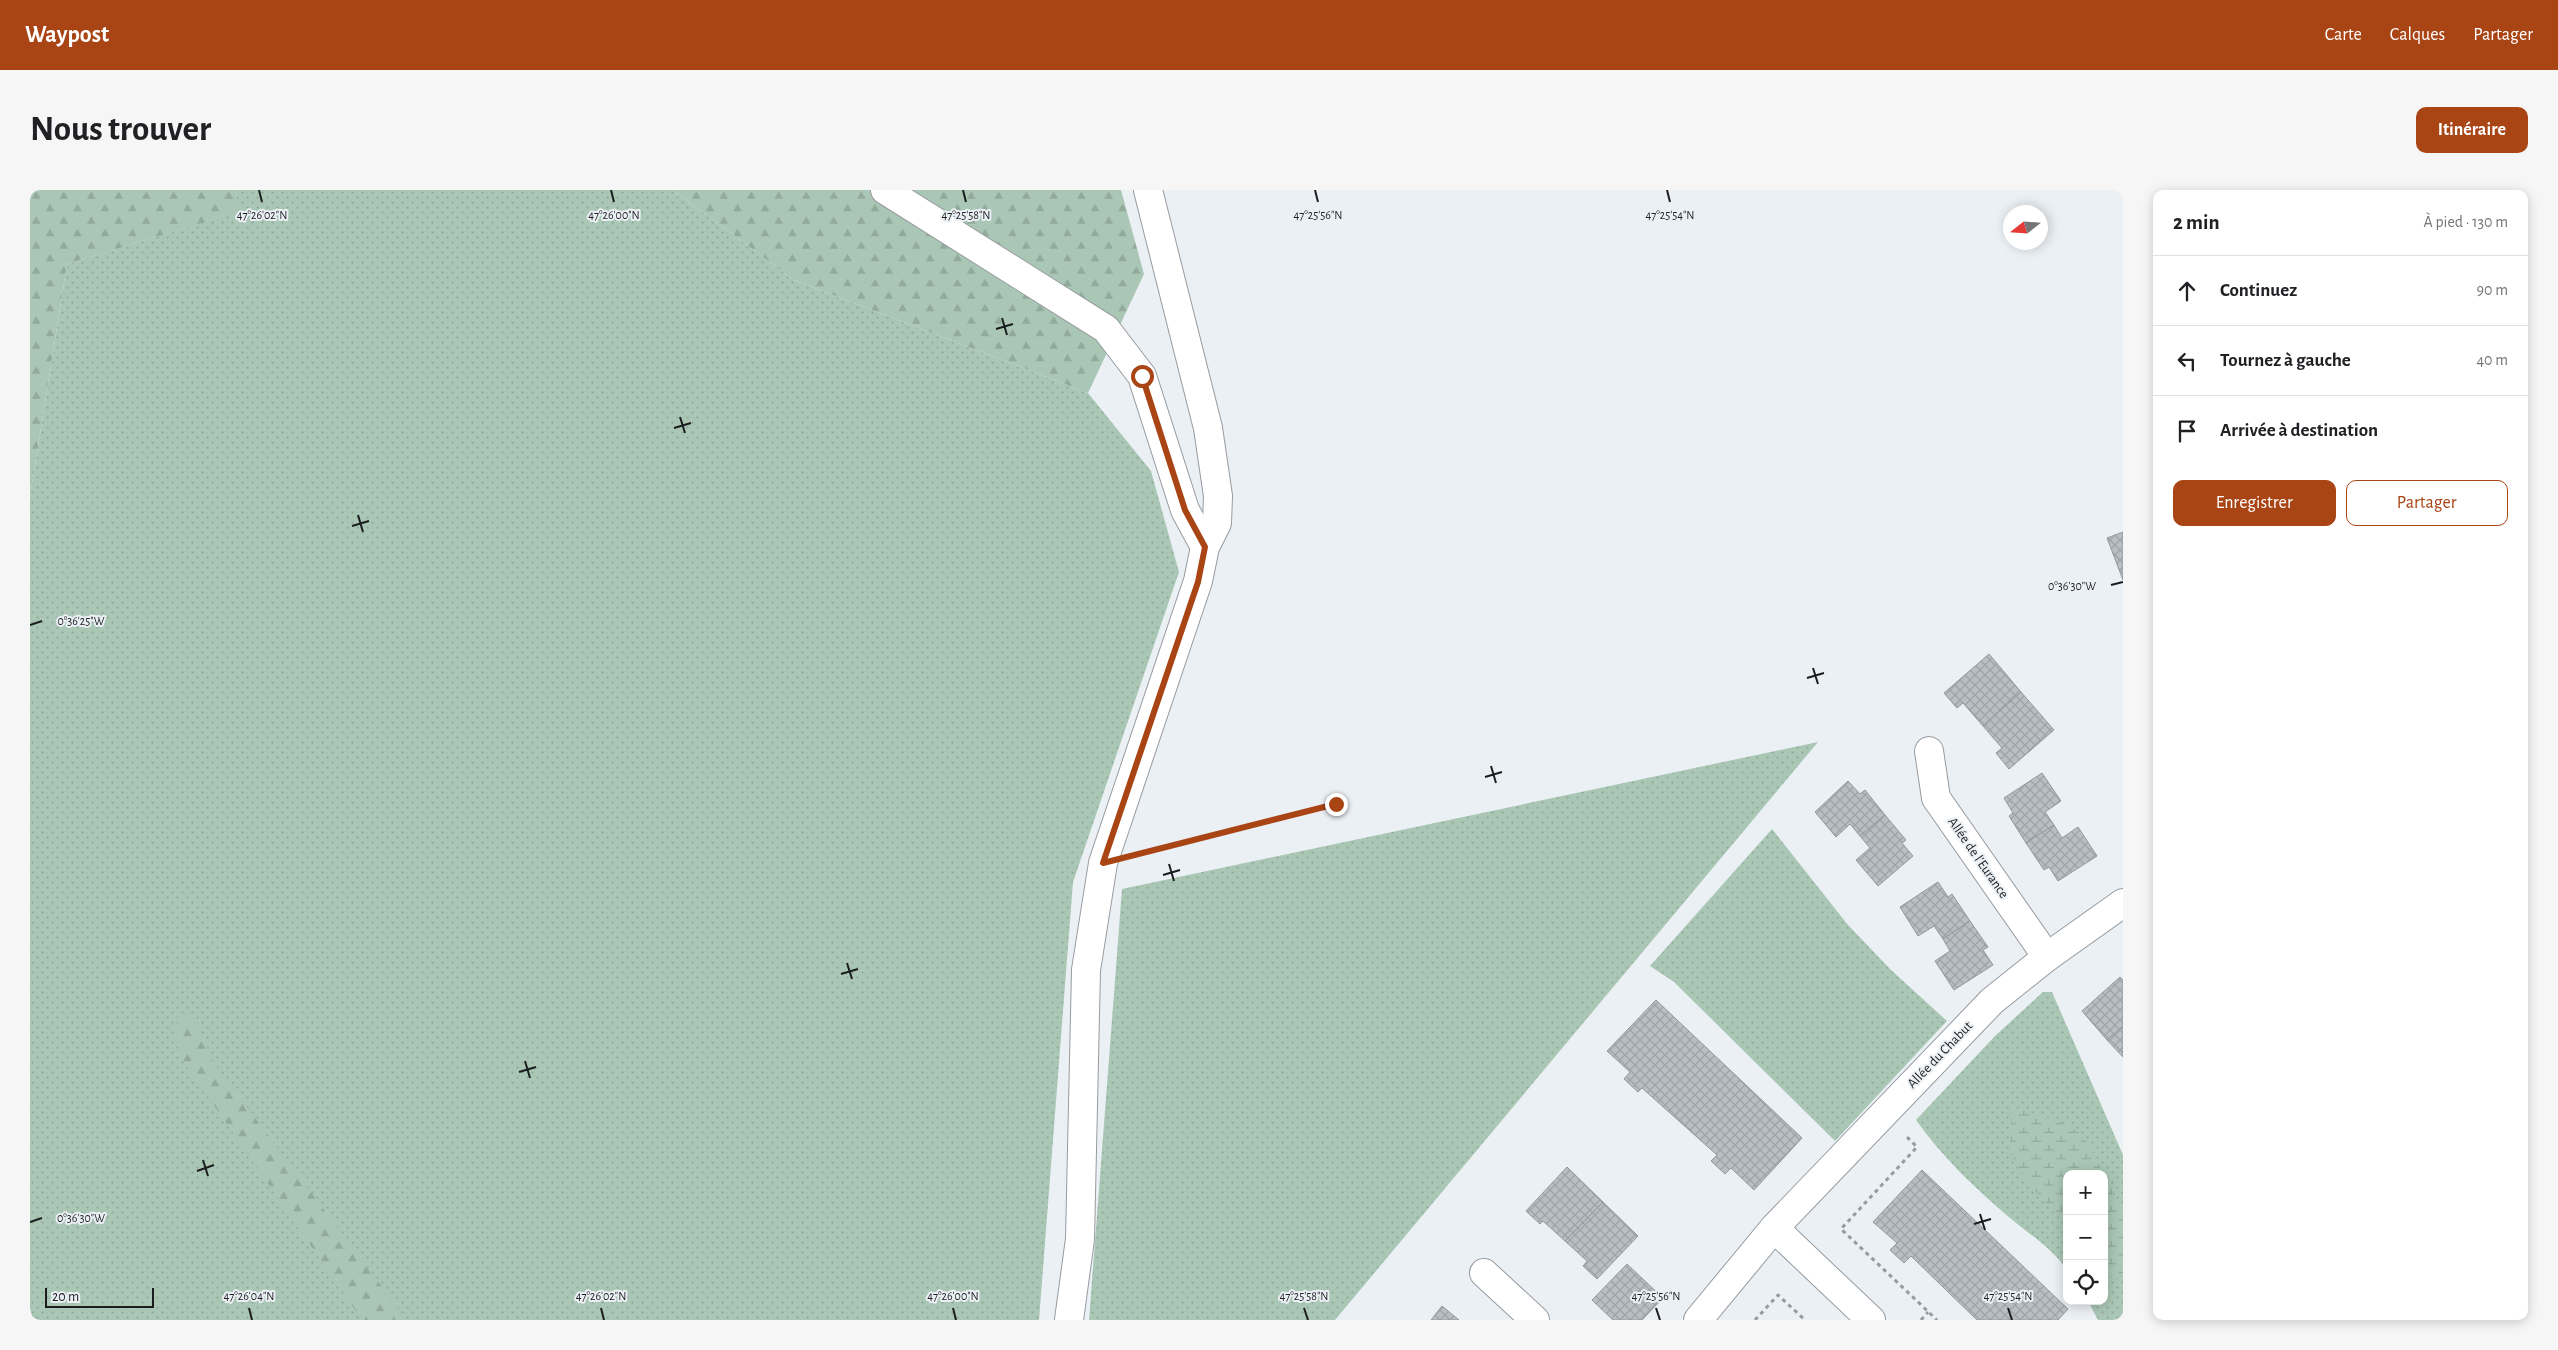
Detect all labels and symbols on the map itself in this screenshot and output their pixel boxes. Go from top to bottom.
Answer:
north arrow [2003,205,2048,250]
text: 47°26'02"N [237,209,287,221]
text: 47°26'00"N [588,209,640,221]
text: 47°25'58"N [941,209,991,221]
text: 47°25'56"N [1294,209,1342,221]
text: 47°25'54"N [1645,209,1695,221]
route start [1131,365,1154,388]
text: 0°36'30"W [2048,580,2096,592]
text: 0°36'25"W [57,615,105,627]
route end [1325,793,1348,816]
street label: Allée de l'Eurance [1945,815,2011,901]
street label: Allée du Chabut [1905,1019,1976,1091]
text: 0°36'30"W [57,1212,105,1224]
scale bar [45,1285,154,1308]
text: 47°26'04"N [223,1290,275,1302]
text: 47°26'02"N [576,1290,626,1302]
text: 47°26'00"N [927,1290,979,1302]
text: 47°25'58"N [1279,1290,1329,1302]
text: 47°25'56"N [1632,1290,1680,1302]
text: 47°25'54"N [1983,1290,2033,1302]

